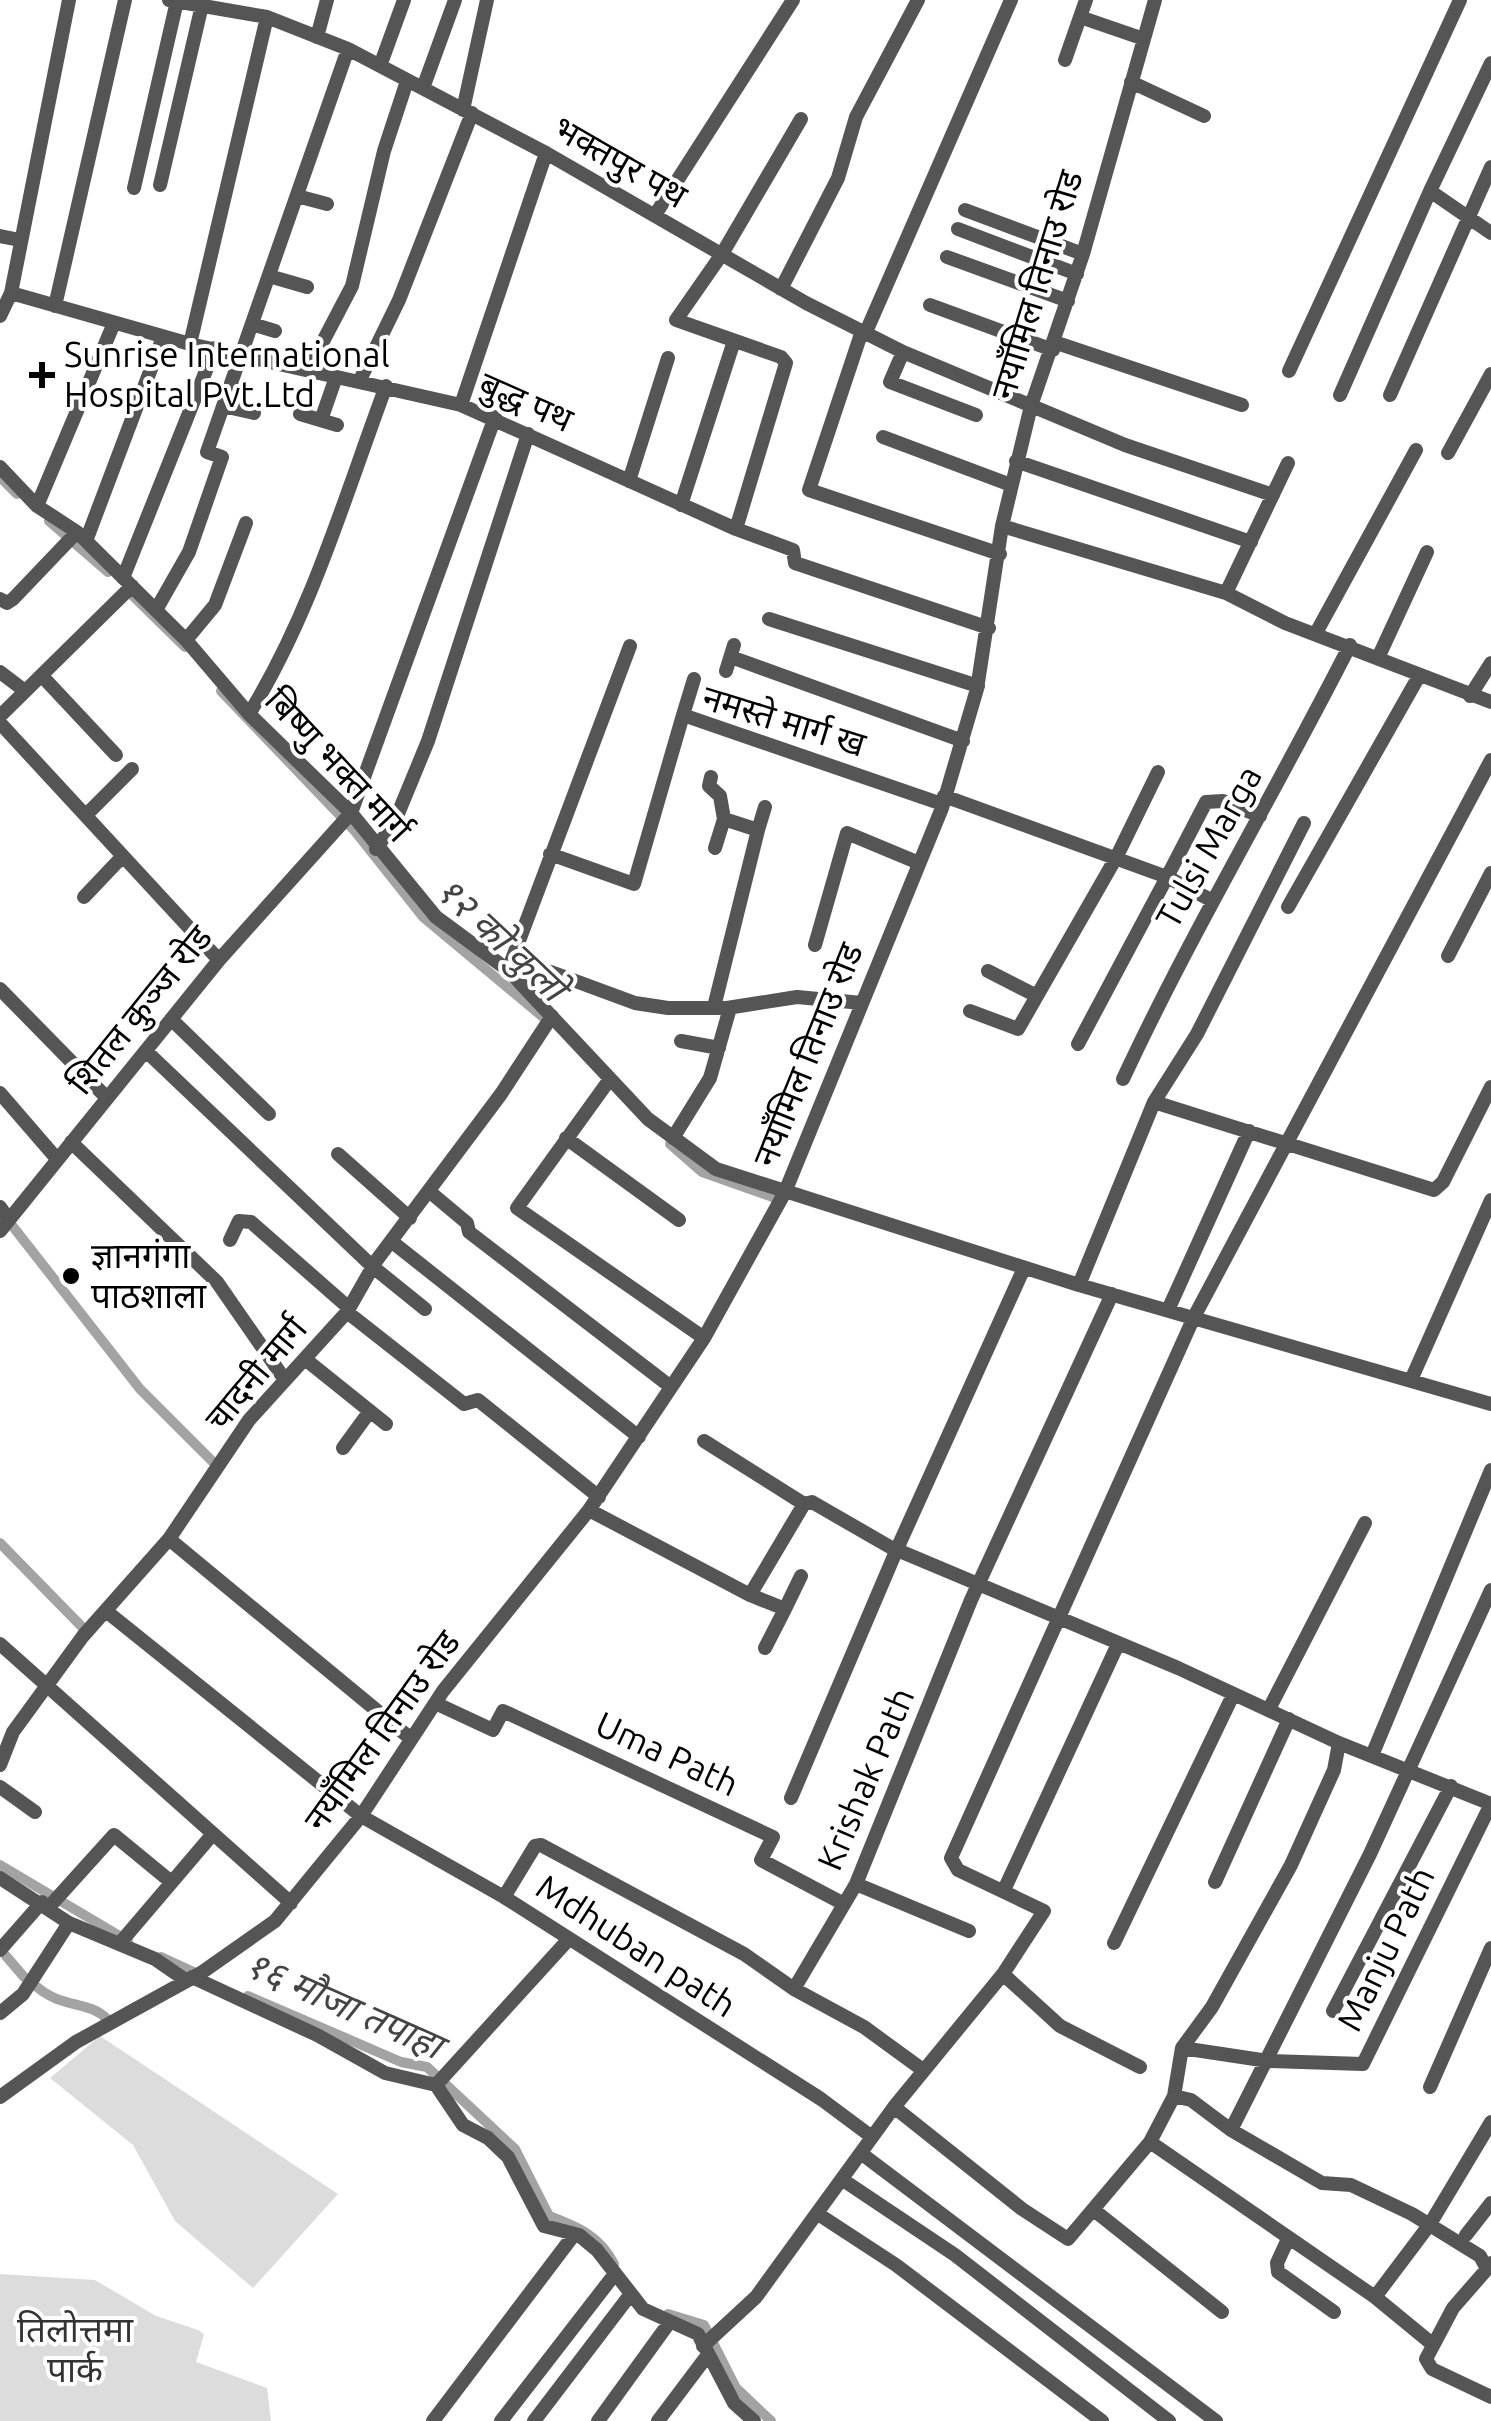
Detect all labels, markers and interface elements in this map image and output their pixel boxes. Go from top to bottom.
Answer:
street label: भक्तपुर पथ [546,107,695,217]
street label: नयाँमिल तिनाउ रोड [982,164,1090,404]
place label: Sunrise International Hospital Pvt.Ltd [64,334,390,414]
marker: Sunrise International Hospital Pvt.Ltd [29,362,55,388]
street label: बुद्ध पथ [473,363,580,441]
street label: नमस्ते मार्ग ख [698,676,872,764]
street label: बिष्णु भक्त मार्ग [256,679,421,851]
street label: Tulsi Marga [1147,758,1269,935]
water label: १२ को कुलो [426,868,580,1016]
street label: शितल कुञ्ज रोड [59,916,222,1103]
street label: नयाँमिल तिनाउ रोड [744,936,871,1172]
place label: ज्ञानगंगा पाठशाला [91,1235,207,1315]
marker: ज्ञानगंगा पाठशाला [60,1265,82,1287]
street label: चादनी मार्ग [196,1307,315,1438]
street label: नयाँमिल तिनाउ रोड [295,1622,468,1838]
street label: Krishak Path [809,1681,921,1876]
street label: Uma Path [590,1703,745,1803]
street label: Manju Path [1328,1860,1442,2037]
street label: Mdhuban path [529,1866,744,2024]
water label: १६ मौजा तपाहा [240,1942,456,2069]
park label: तिलोत्तमा पार्क [17,2309,134,2389]

